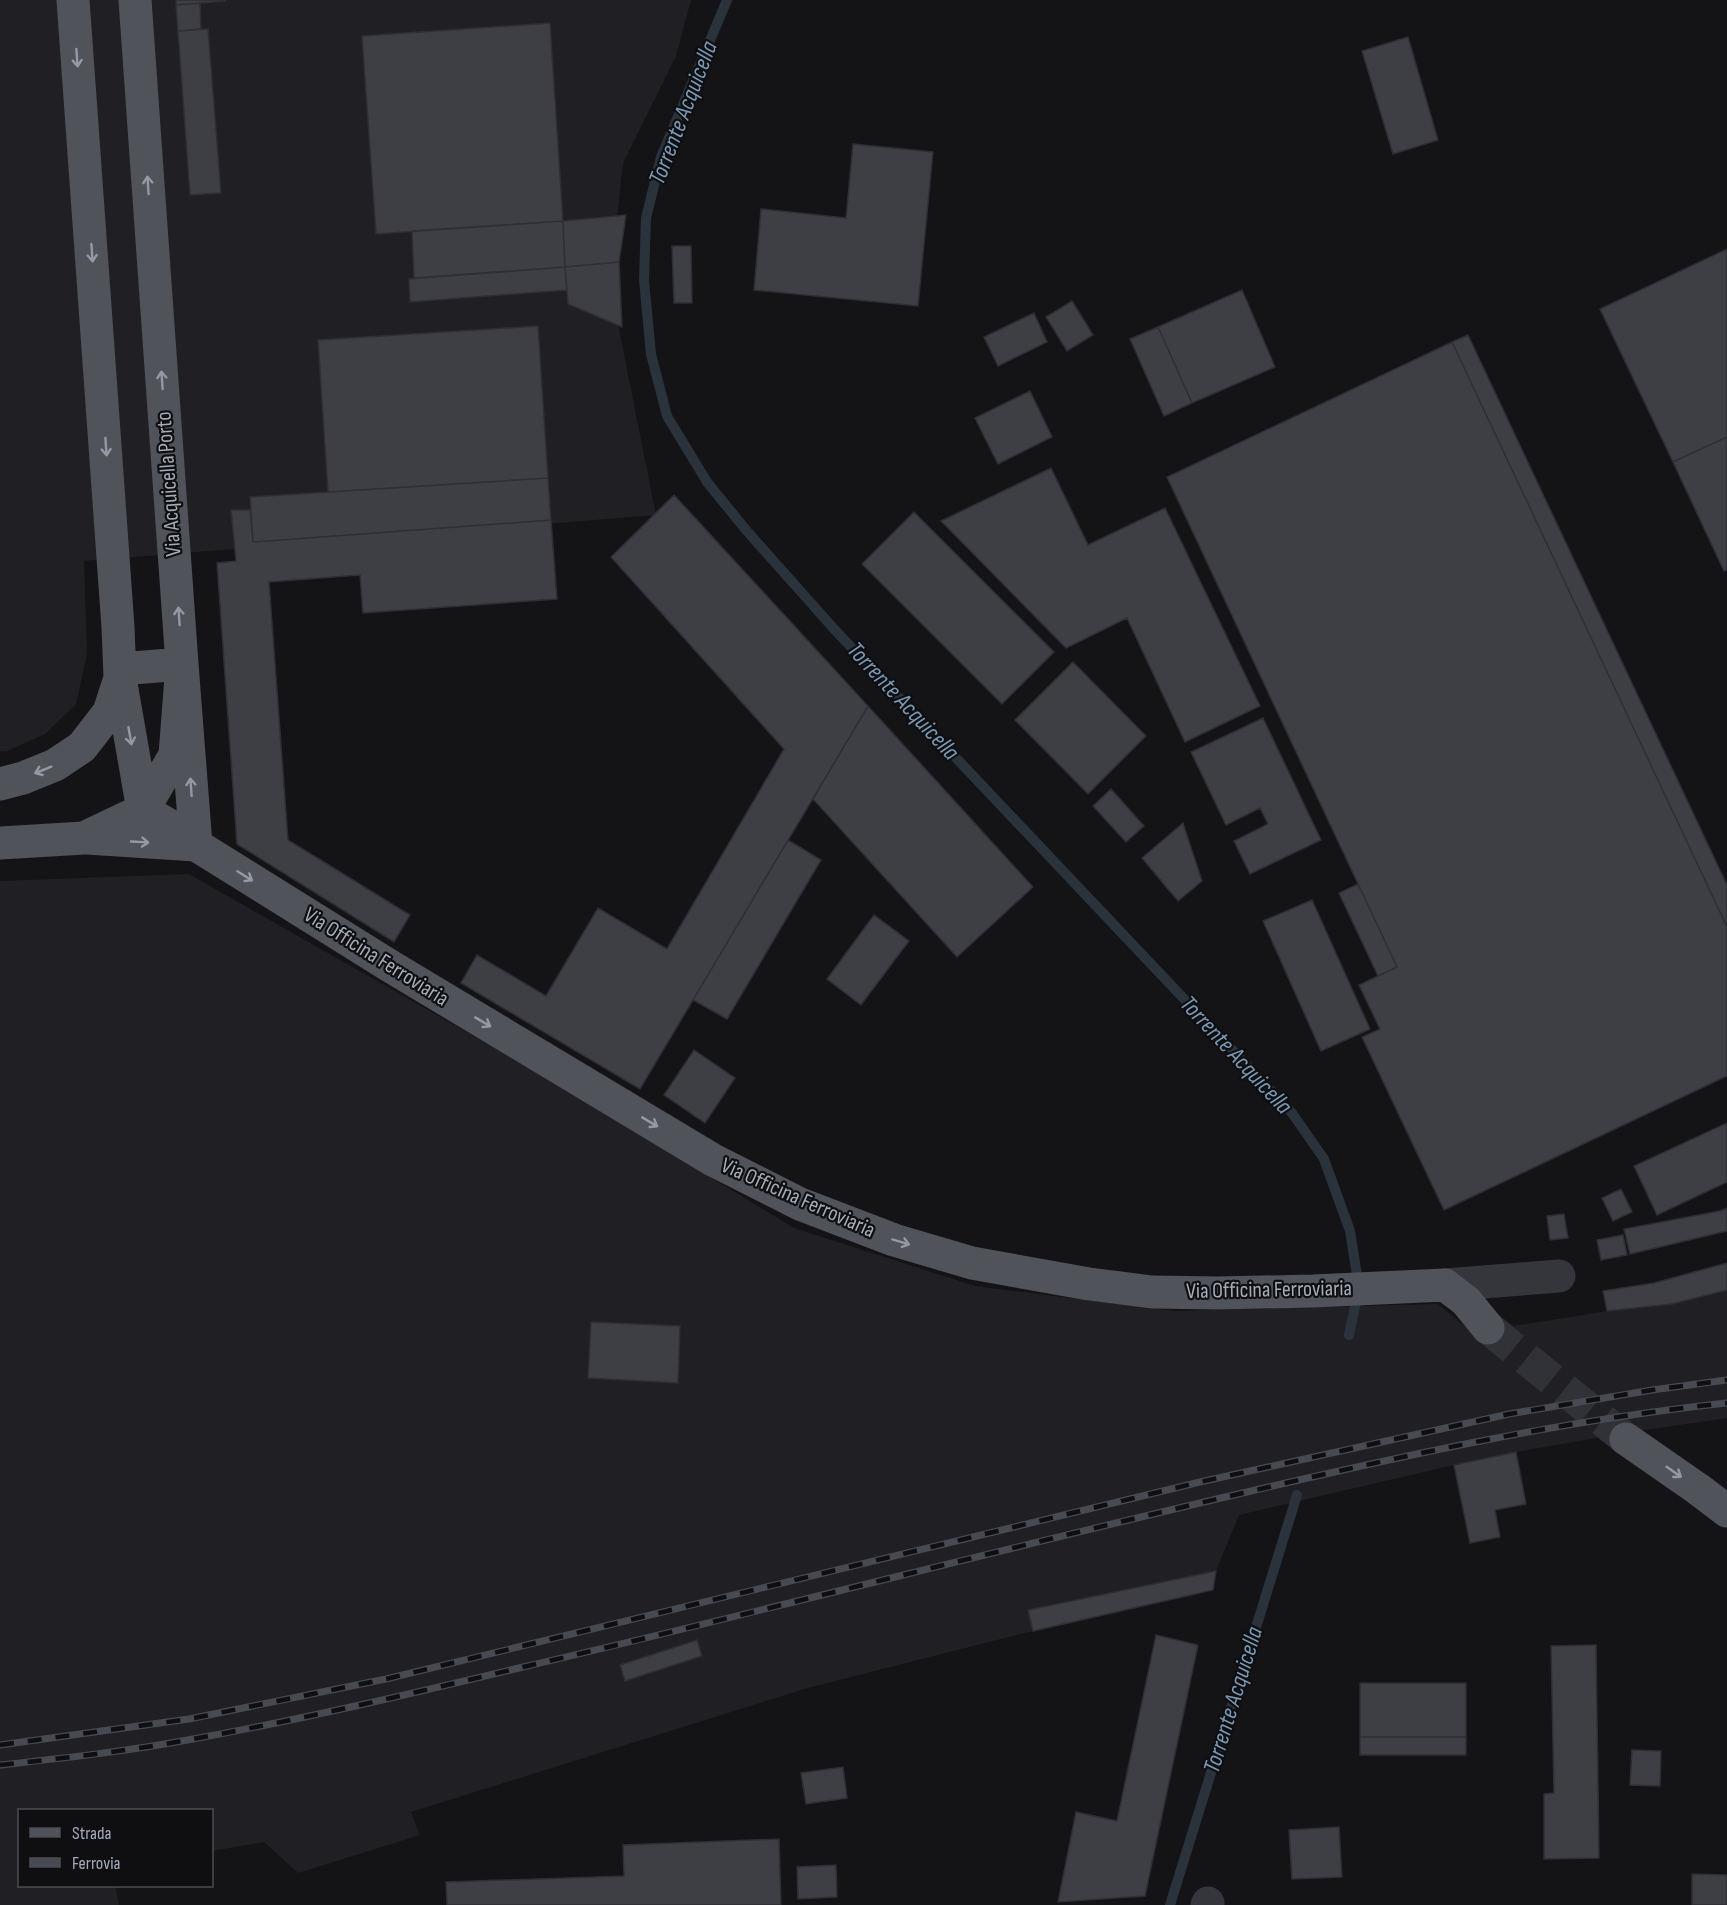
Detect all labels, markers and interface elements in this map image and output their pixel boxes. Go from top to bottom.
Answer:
water label: Torrente Acquicella [642,37,724,189]
one-way arrow [72,48,83,68]
one-way arrow [143,176,154,196]
one-way arrow [86,242,97,262]
one-way arrow [156,371,167,390]
street label: Via Acquicella Porto [150,411,188,557]
one-way arrow [100,437,111,457]
one-way arrow [173,607,184,627]
water label: Torrente Acquicella [841,636,965,766]
one-way arrow [125,726,136,745]
one-way arrow [34,765,53,776]
one-way arrow [185,777,196,797]
one-way arrow [129,836,149,847]
one-way arrow [236,870,253,882]
street label: Via Officina Ferroviaria [299,902,453,1012]
water label: Torrente Acquicella [1174,990,1298,1120]
one-way arrow [474,1016,491,1028]
one-way arrow [641,1117,658,1129]
street label: Via Officina Ferroviaria [717,1152,879,1244]
one-way arrow [891,1237,910,1248]
street label: Via Officina Ferroviaria [1186,1275,1352,1305]
one-way arrow [1665,1466,1681,1478]
water label: Torrente Acquicella [1197,1623,1269,1777]
legend [18,1809,213,1887]
text: Strada [72,1823,112,1844]
text: Ferrovia [72,1853,120,1874]

